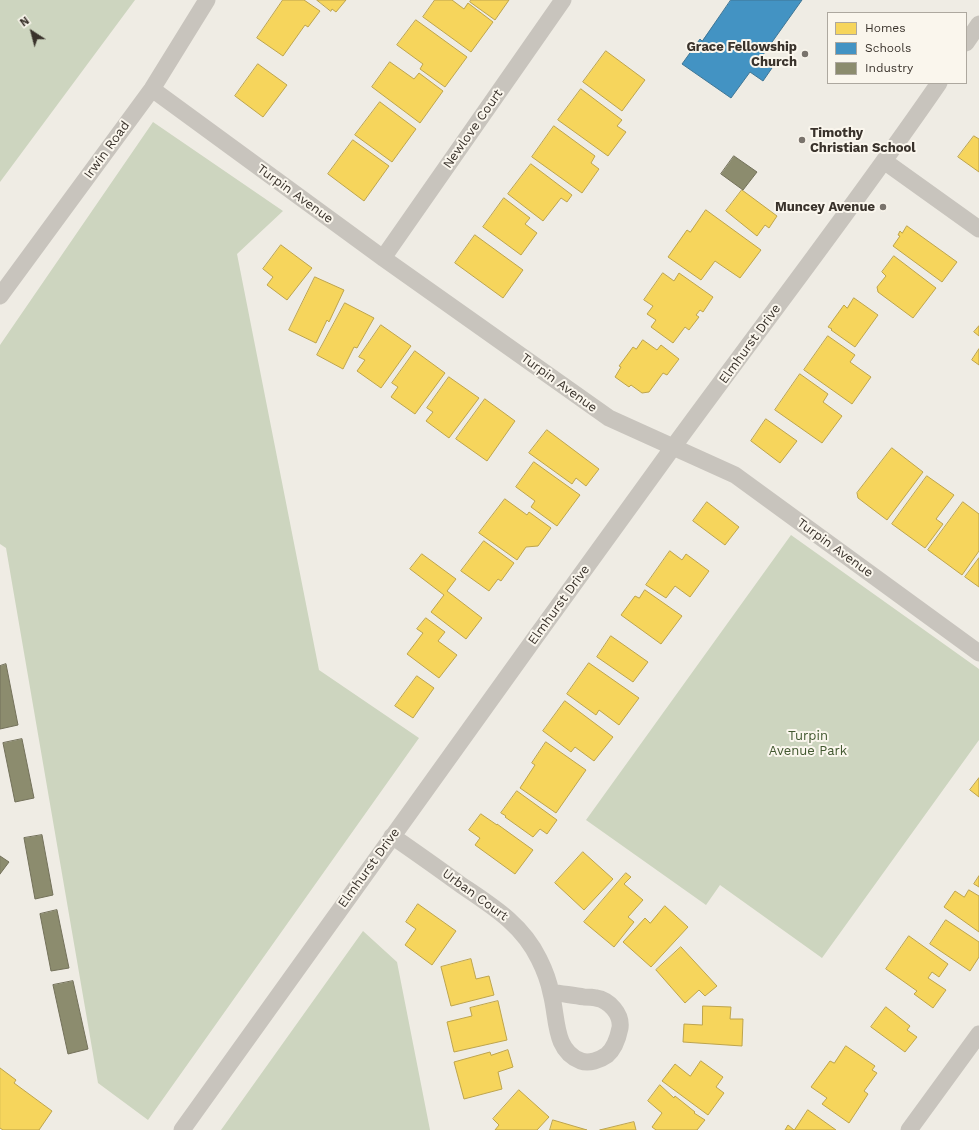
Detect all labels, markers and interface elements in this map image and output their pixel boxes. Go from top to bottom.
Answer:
north arrow [12,12,52,52]
legend [827,12,967,84]
text: N [18,14,32,30]
text: Homes [865,21,906,35]
place label: Grace Fellowship Church [686,39,797,70]
text: Schools [865,41,911,55]
marker: Grace Fellowship Church [800,49,810,59]
text: Industry [865,61,913,75]
street label: Newlove Court [440,86,506,172]
street label: Irwin Road [81,118,133,182]
place label: Timothy Christian School [810,125,916,156]
marker: Timothy Christian School [797,135,807,145]
street label: Turpin Avenue [254,161,336,227]
place label: Muncey Avenue [775,199,875,215]
marker: Muncey Avenue [878,202,888,212]
street label: Elmhurst Drive [716,301,784,387]
street label: Turpin Avenue [518,350,600,416]
street label: Turpin Avenue [794,515,876,581]
street label: Elmhurst Drive [525,562,593,648]
park label: Turpin Avenue Park [769,728,847,759]
street label: Elmhurst Drive [335,825,403,911]
street label: Urban Court [439,866,511,924]

